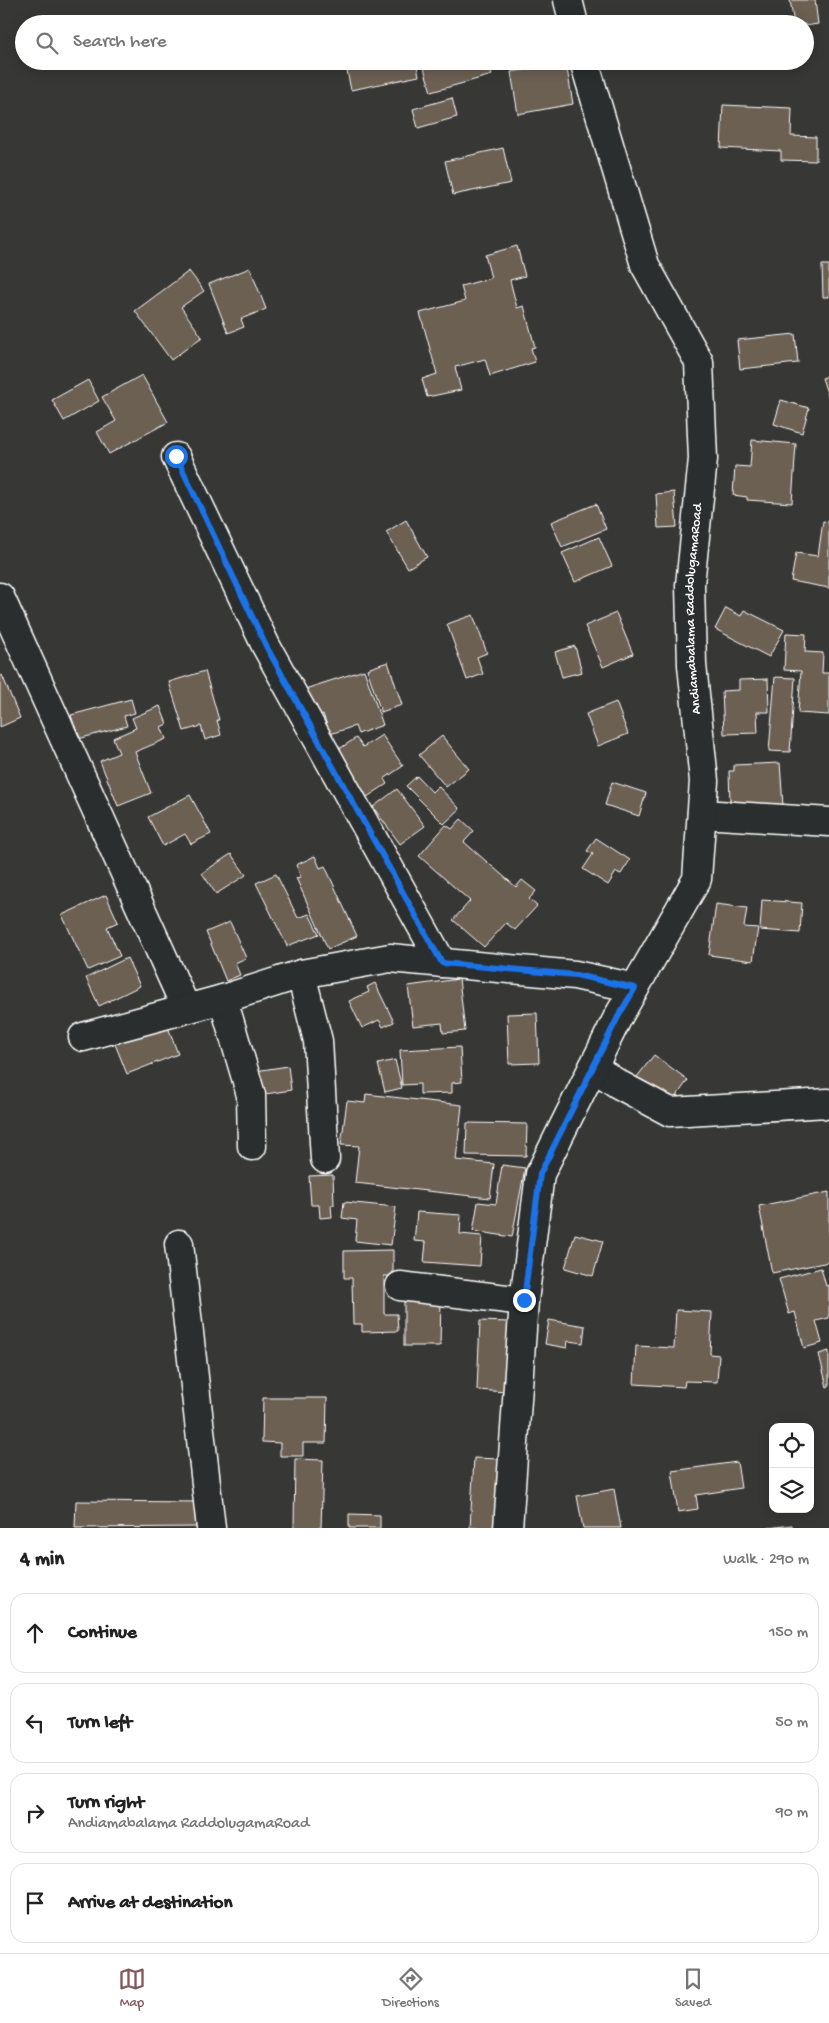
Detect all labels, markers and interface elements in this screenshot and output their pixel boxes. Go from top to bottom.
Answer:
search box [15,15,814,70]
icon: search [33,29,61,57]
text: Search here [73,31,167,54]
route start [165,445,188,468]
street label: Andiamabalama RaddolugamaRoad [681,501,707,715]
route end [513,1289,536,1312]
map controls [769,1423,814,1513]
button: locate [769,1423,814,1468]
button: layers [769,1468,814,1513]
text: 4 min [20,1548,64,1573]
text: Walk · 290 m [723,1551,809,1570]
icon: ahead [21,1619,49,1647]
text: Continue [68,1622,137,1645]
text: 150 m [769,1624,808,1643]
icon: left [21,1709,49,1737]
text: Turn left [68,1712,132,1735]
text: 50 m [775,1714,808,1733]
text: Turn right [68,1792,144,1815]
icon: right [21,1799,49,1827]
text: 90 m [776,1804,808,1823]
text: Andiamabalama RaddolugamaRoad [68,1815,309,1834]
icon: arrive [21,1889,49,1917]
text: Arrive at destination [68,1892,232,1915]
tab: Map [118,1965,146,2012]
tab: Directions [382,1965,439,2012]
tab: Saved [675,1965,711,2012]

